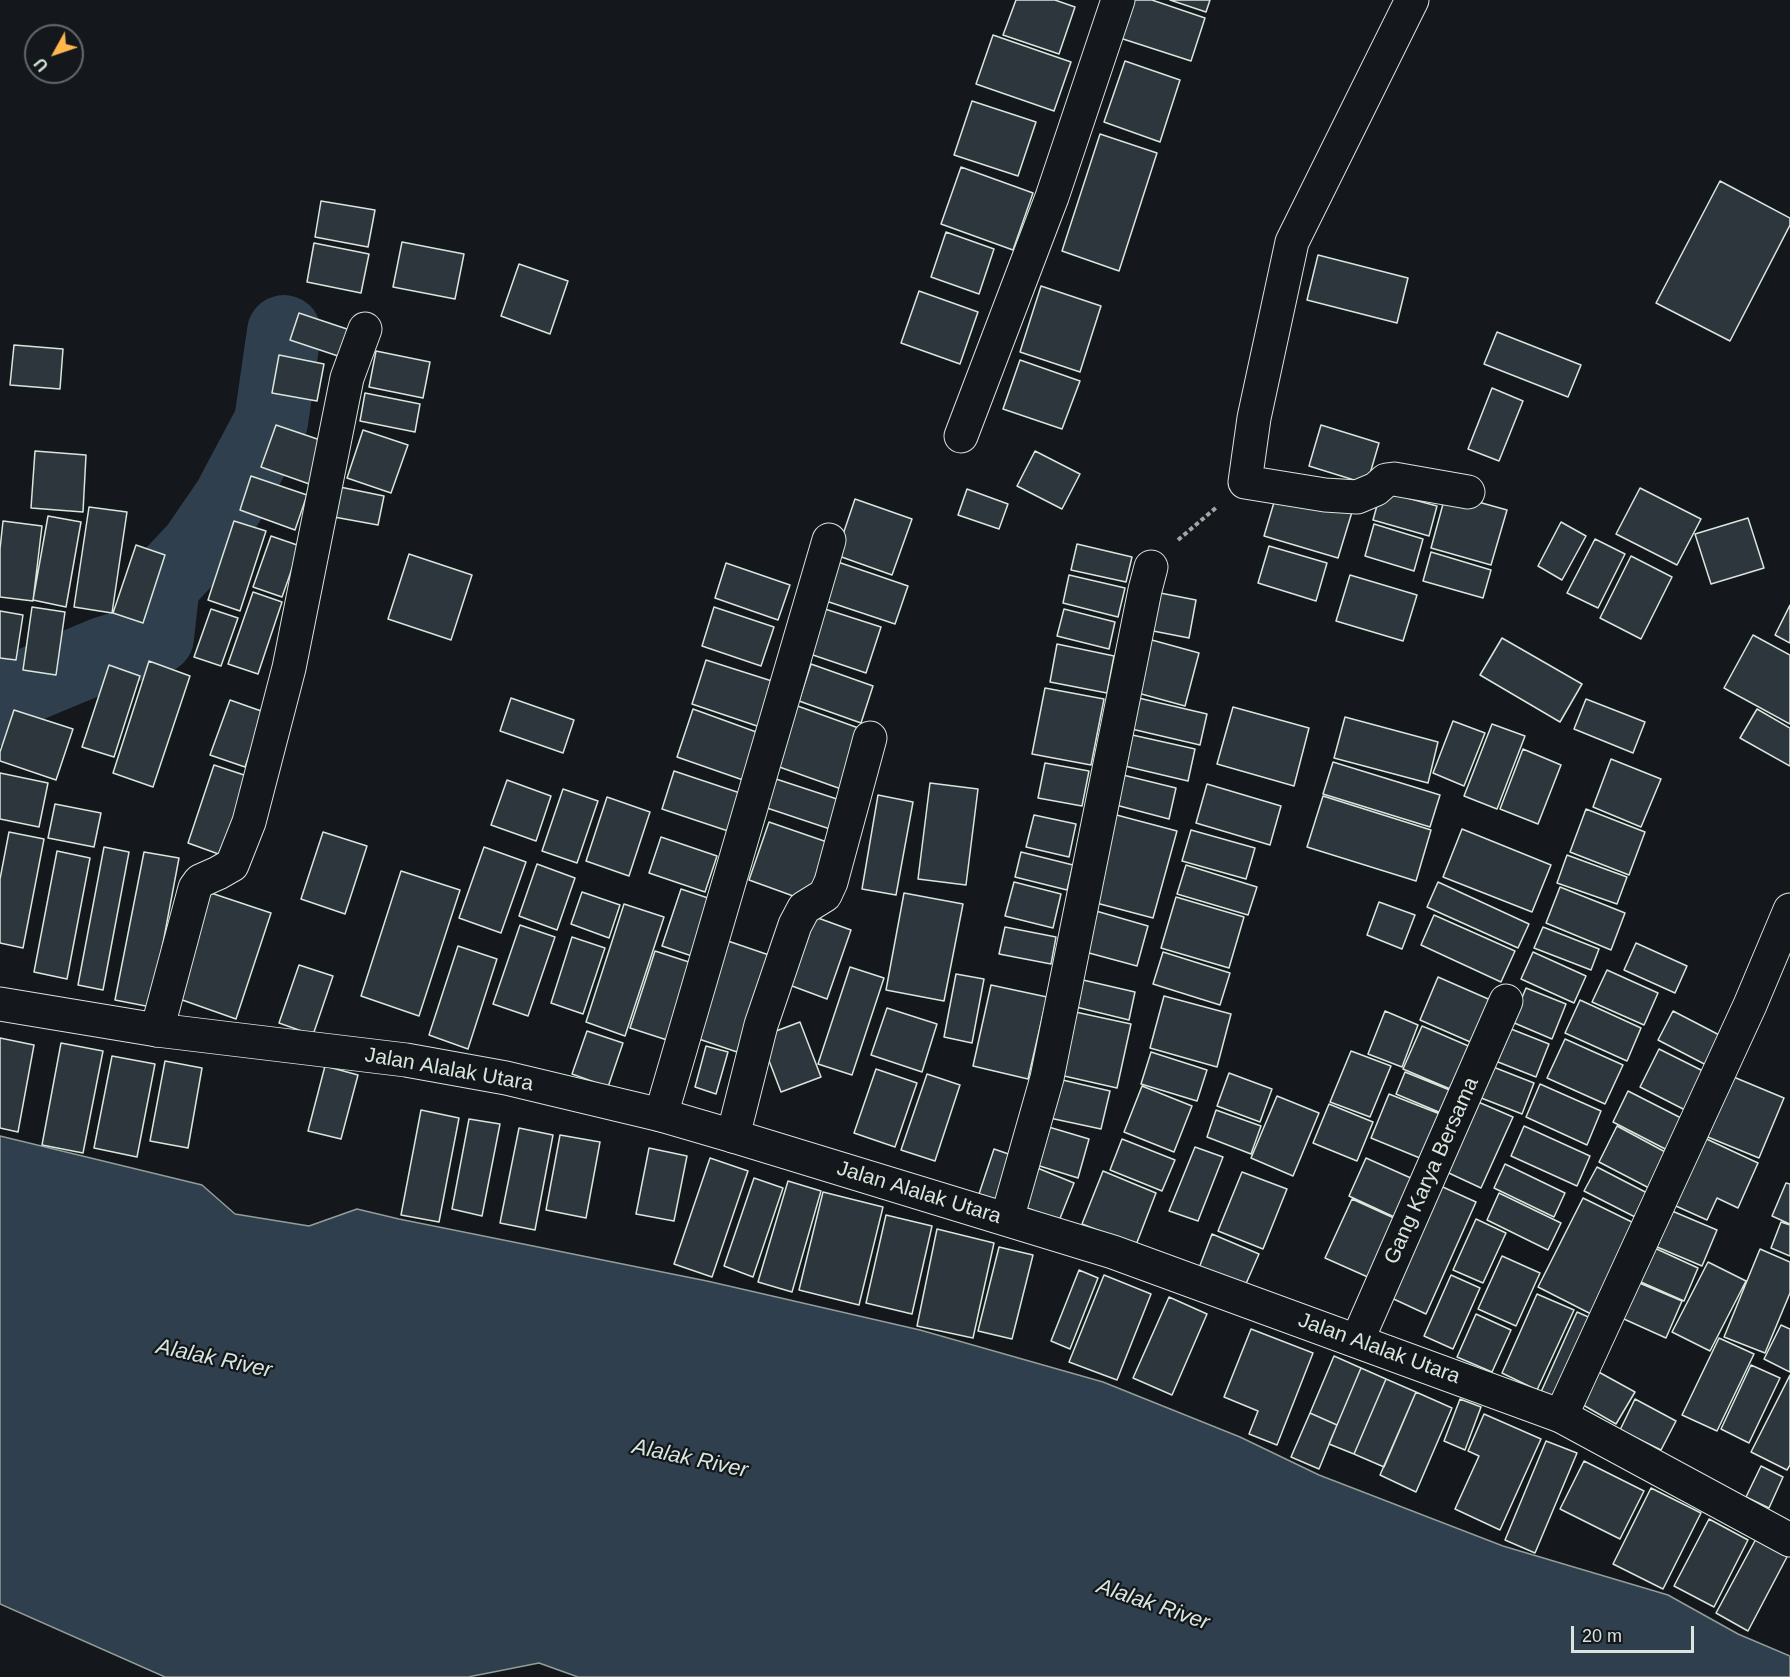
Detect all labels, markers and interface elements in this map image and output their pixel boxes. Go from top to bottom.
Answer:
north arrow [24,24,84,84]
text: U [31,55,52,74]
street label: Jalan Alalak Utara [363,1043,535,1097]
street label: Gang Karya Bersama [1379,1074,1485,1268]
street label: Jalan Alalak Utara [834,1156,1004,1230]
street label: Jalan Alalak Utara [1295,1308,1463,1390]
water label: Alalak River [154,1334,274,1384]
water label: Alalak River [630,1434,750,1484]
water label: Alalak River [1093,1573,1213,1637]
scale bar [1574,1614,1697,1652]
text: 20 m [1582,1626,1622,1646]

